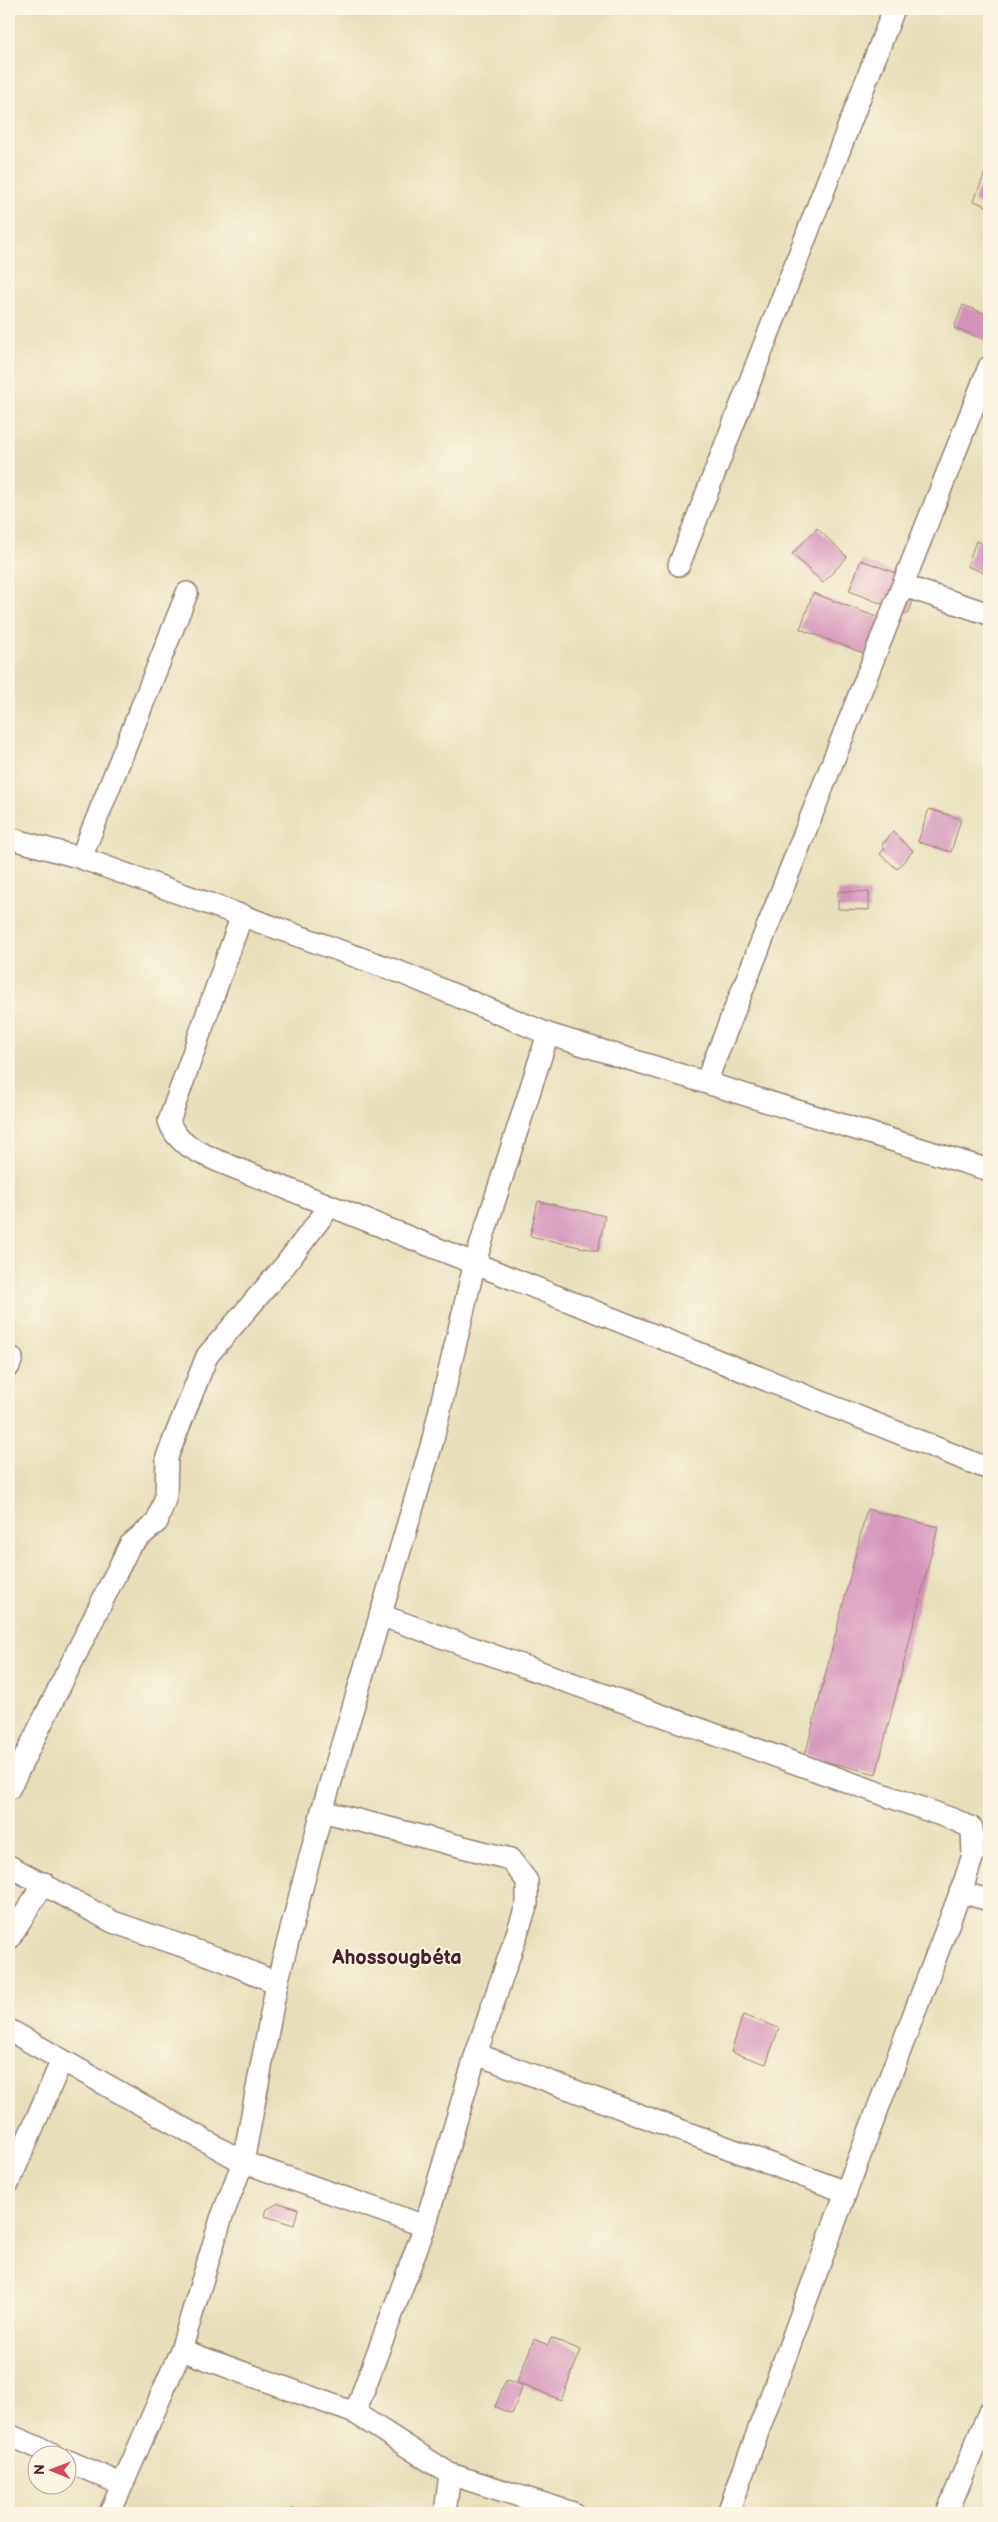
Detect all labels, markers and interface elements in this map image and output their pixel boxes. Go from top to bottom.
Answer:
district label: Ahossougbéta [331,1946,462,1970]
north arrow [28,2444,78,2494]
text: N [31,2464,48,2475]

